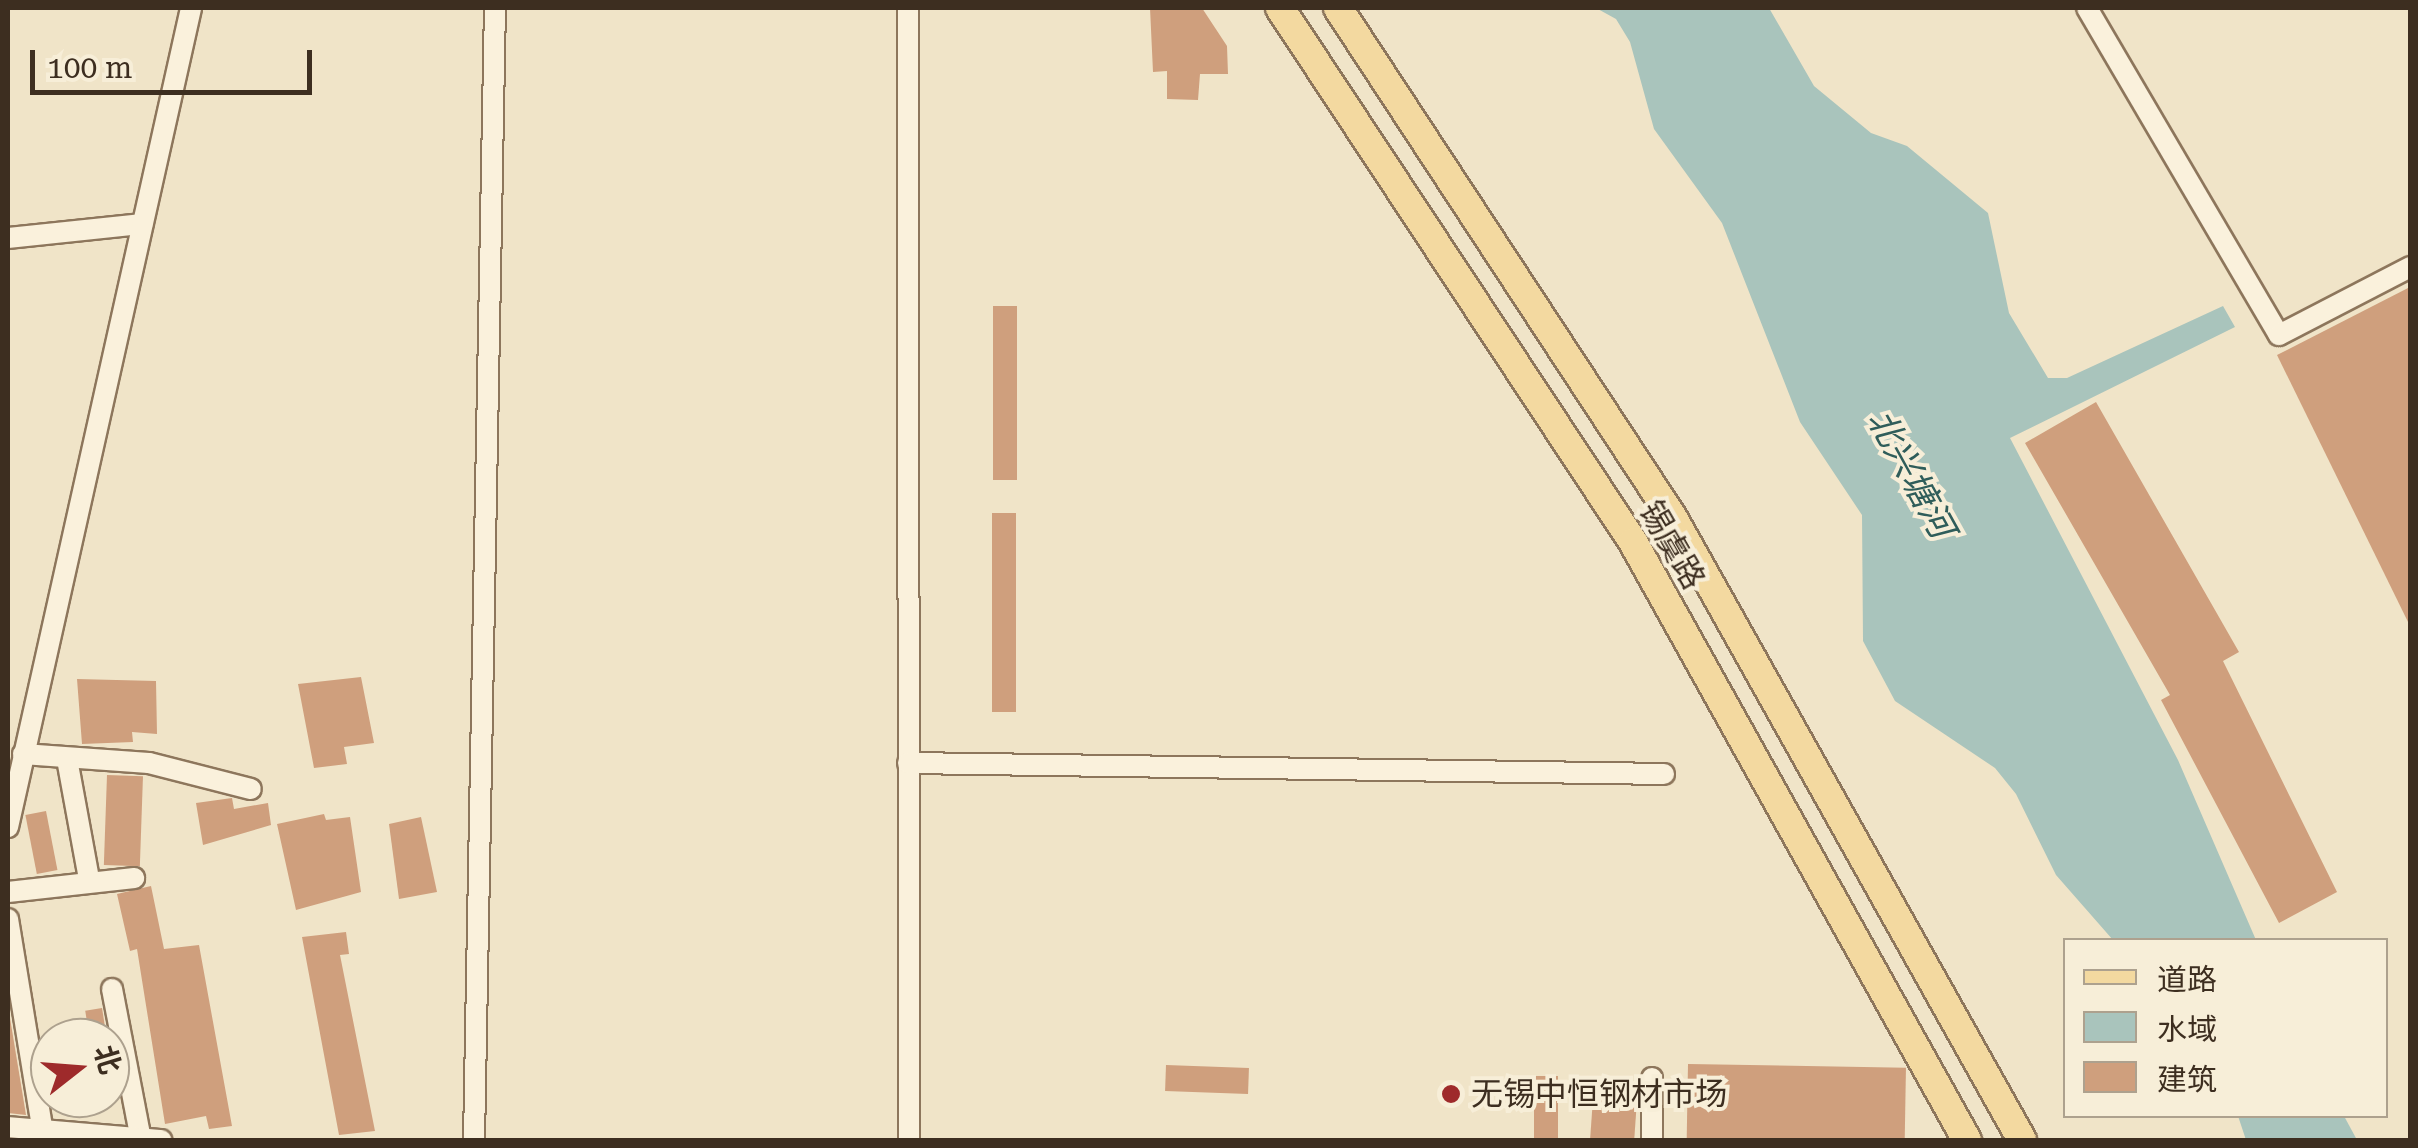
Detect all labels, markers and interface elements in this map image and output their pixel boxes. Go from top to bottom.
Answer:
scale bar [35,30,318,92]
text: 100 m [47,50,132,85]
water label: 北兴塘河 [1858,403,1962,545]
street label: 锡虞路 [1631,494,1713,596]
legend [2063,938,2388,1118]
text: 道路 [2157,962,2217,997]
text: 水域 [2157,1012,2217,1047]
north arrow [30,1018,130,1118]
text: 北 [87,1041,127,1078]
text: 建筑 [2157,1062,2217,1097]
place label: 无锡中恒钢材市场 [1471,1075,1727,1113]
marker: 无锡中恒钢材市场 [1440,1083,1462,1105]

